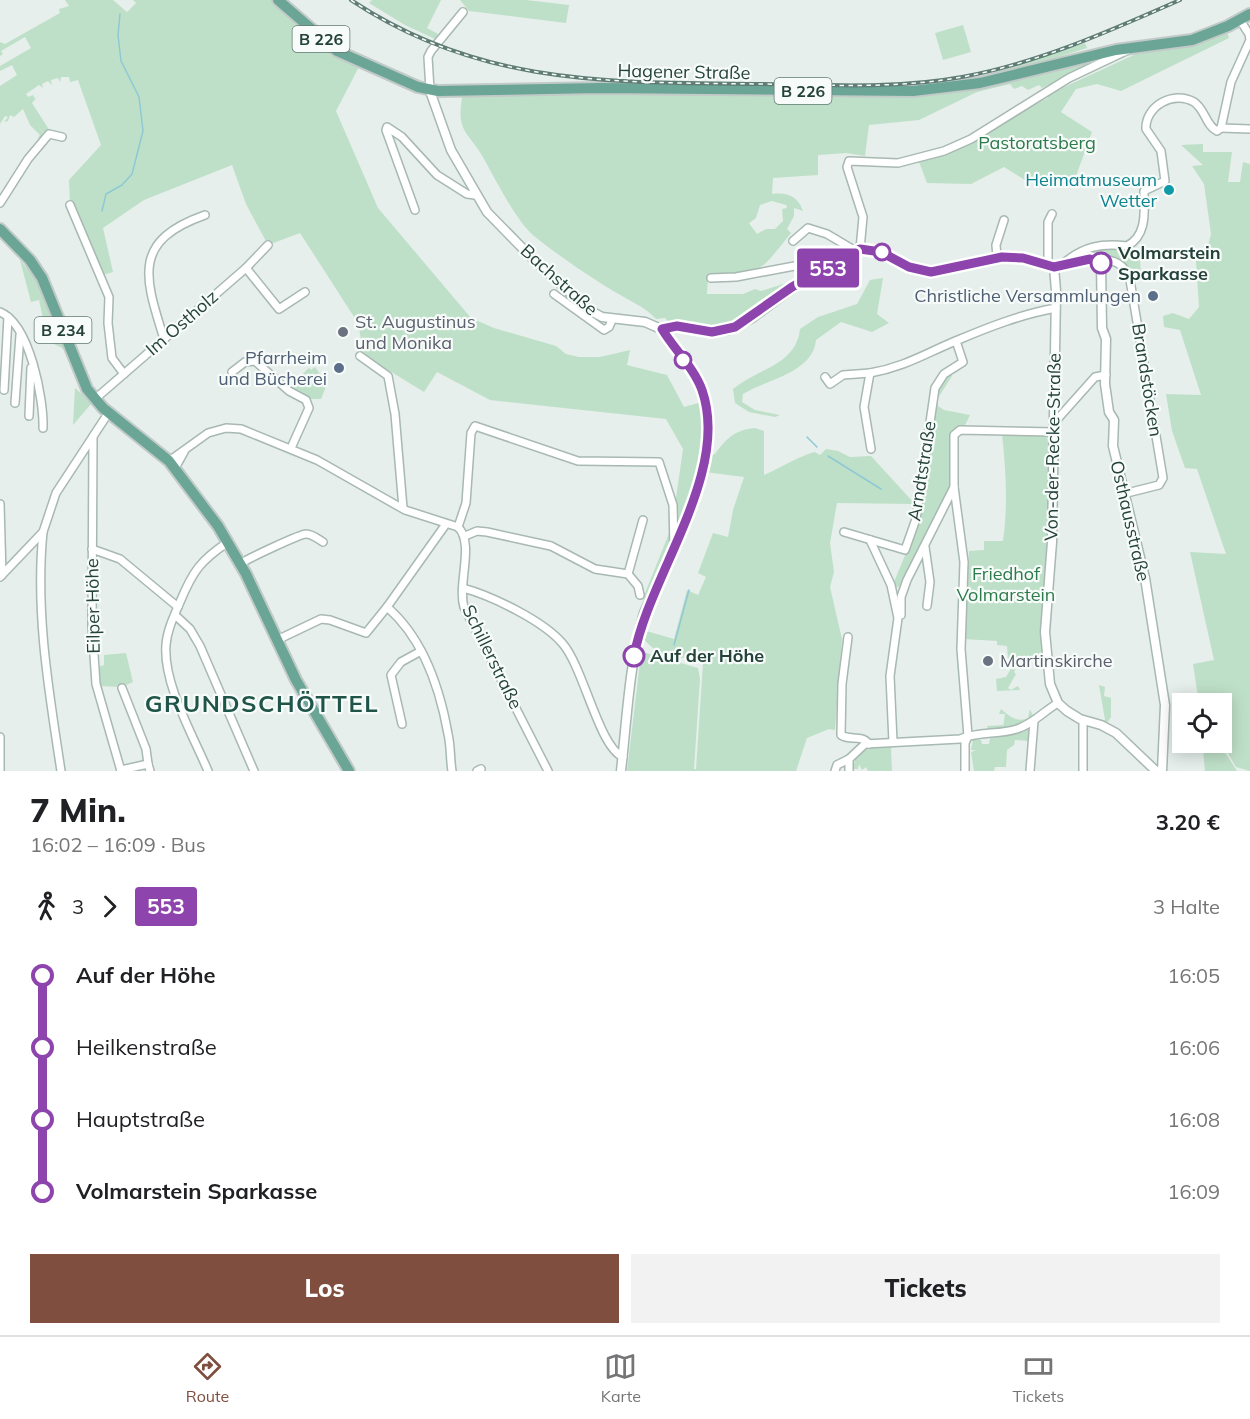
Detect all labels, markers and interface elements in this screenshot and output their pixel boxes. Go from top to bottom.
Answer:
road number: B 226 [292,26,350,52]
street label: Hagener Straße [617,59,751,84]
road number: B 226 [774,78,832,104]
park label: Pastoratsberg [978,131,1096,154]
place label: Heimatmuseum Wetter [1025,168,1157,212]
marker: Heimatmuseum Wetter [1162,183,1176,197]
street label: Bachstraße [516,239,603,320]
place label: Volmarstein Sparkasse [1117,241,1221,285]
unlabelled marker [873,243,891,261]
line badge: 553 [794,248,862,288]
marker: Volmarstein Sparkasse [1090,252,1112,274]
text: 553 [809,255,847,281]
place label: Christliche Versammlungen [914,284,1141,307]
street label: Im Ostholz [141,285,223,360]
marker: Christliche Versammlungen [1146,289,1160,303]
place label: St. Augustinus und Monika [355,310,476,354]
road number: B 234 [34,317,92,343]
street label: Brandstöcken [1127,322,1168,438]
marker: St. Augustinus und Monika [336,325,350,339]
place label: Pfarrheim und Bücherei [218,346,327,390]
unlabelled marker [674,351,692,369]
street label: Von-der-Recke-Straße [1039,353,1066,541]
marker: Pfarrheim und Bücherei [332,361,346,375]
street label: Arndtstraße [902,419,941,523]
street label: Osthausstraße [1105,458,1156,584]
street label: Eilper Höhe [80,558,105,654]
park label: Friedhof Volmarstein [957,562,1055,606]
street label: Schillerstraße [457,601,528,713]
place label: Auf der Höhe [650,644,764,667]
marker: Auf der Höhe [623,645,645,667]
place label: Martinskirche [1000,649,1113,672]
marker: Martinskirche [981,654,995,668]
district label: GRUNDSCHÖTTEL [145,688,379,718]
map controls [1172,693,1232,753]
button: locate [1172,693,1232,753]
text: 7 Min. [30,789,126,830]
text: 3.20 € [1156,808,1220,836]
text: 16:02 – 16:09 · Bus [30,832,206,857]
icon: walk [30,890,63,923]
icon: forward [93,890,126,923]
text: 553 [147,893,185,919]
text: 3 [72,894,84,919]
text: 3 Halte [1153,894,1220,919]
text: Auf der Höhe [76,961,215,989]
text: 16:05 [1167,963,1220,988]
text: Heilkenstraße [76,1033,217,1061]
text: 16:06 [1167,1035,1220,1060]
text: Hauptstraße [76,1105,205,1133]
text: 16:08 [1167,1107,1220,1132]
text: Volmarstein Sparkasse [76,1177,317,1205]
text: 16:09 [1167,1179,1220,1204]
button: Los [30,1254,619,1323]
button: Tickets [631,1254,1220,1323]
tab: Route [186,1350,229,1406]
tab: Karte [601,1350,641,1406]
tab: Tickets [1013,1350,1064,1406]

